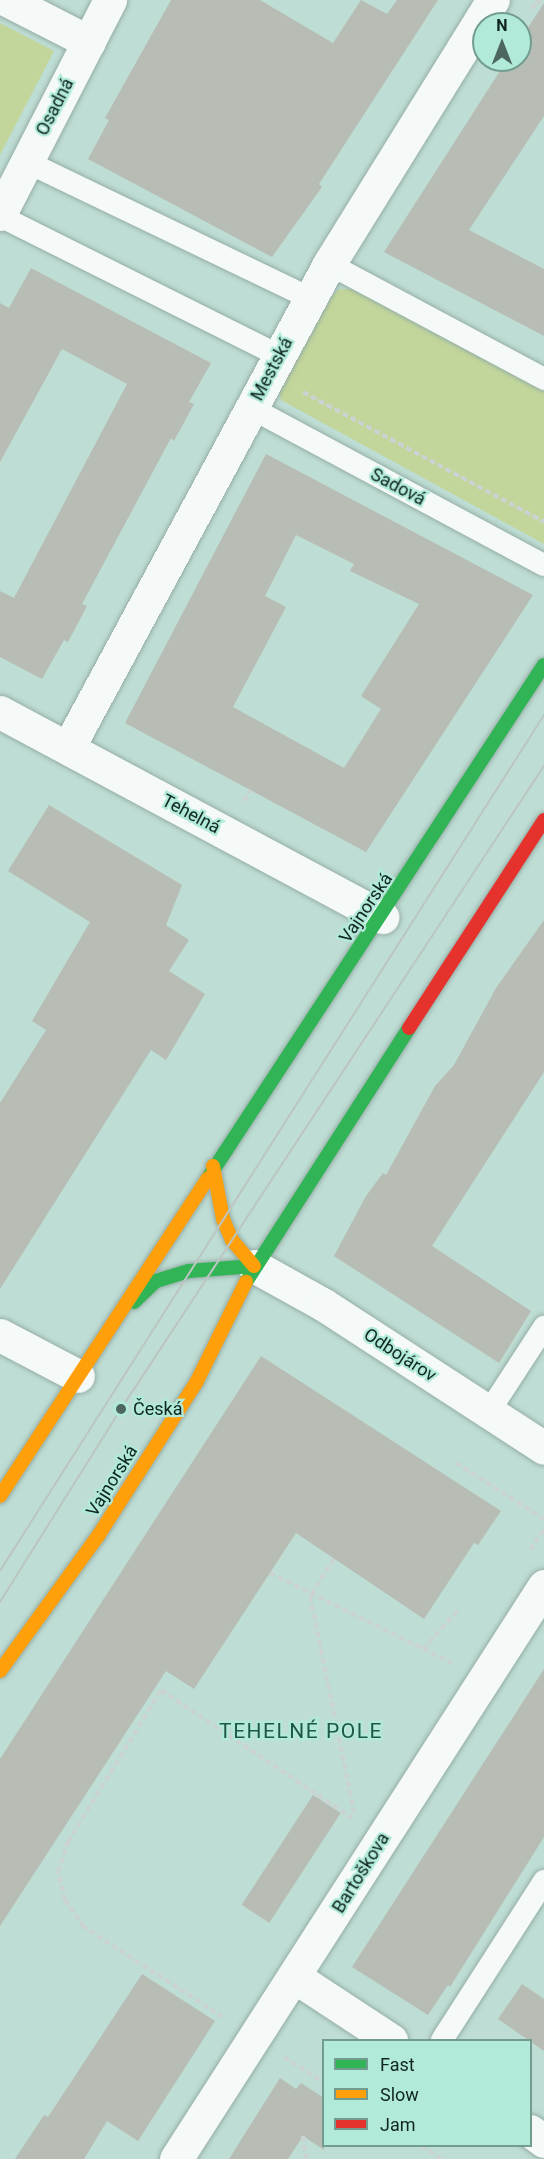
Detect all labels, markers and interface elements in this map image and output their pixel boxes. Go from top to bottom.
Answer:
north arrow [472,12,532,72]
text: N [496,16,508,35]
street label: Osadná [31,75,79,139]
street label: Mestská [246,334,298,404]
street label: Sadová [367,464,429,510]
street label: Tehelná [158,790,224,838]
street label: Vajnorská [335,869,397,947]
street label: Odbojárov [360,1324,440,1386]
place label: Česká [133,1398,182,1420]
marker: Česká [114,1402,128,1416]
street label: Vajnorská [82,1441,142,1521]
district label: TEHELNÉ POLE [219,1718,383,1744]
street label: Bartoškova [328,1829,394,1917]
legend [322,2039,532,2147]
text: Fast [380,2054,415,2075]
text: Slow [380,2084,419,2105]
text: Jam [380,2114,416,2135]

